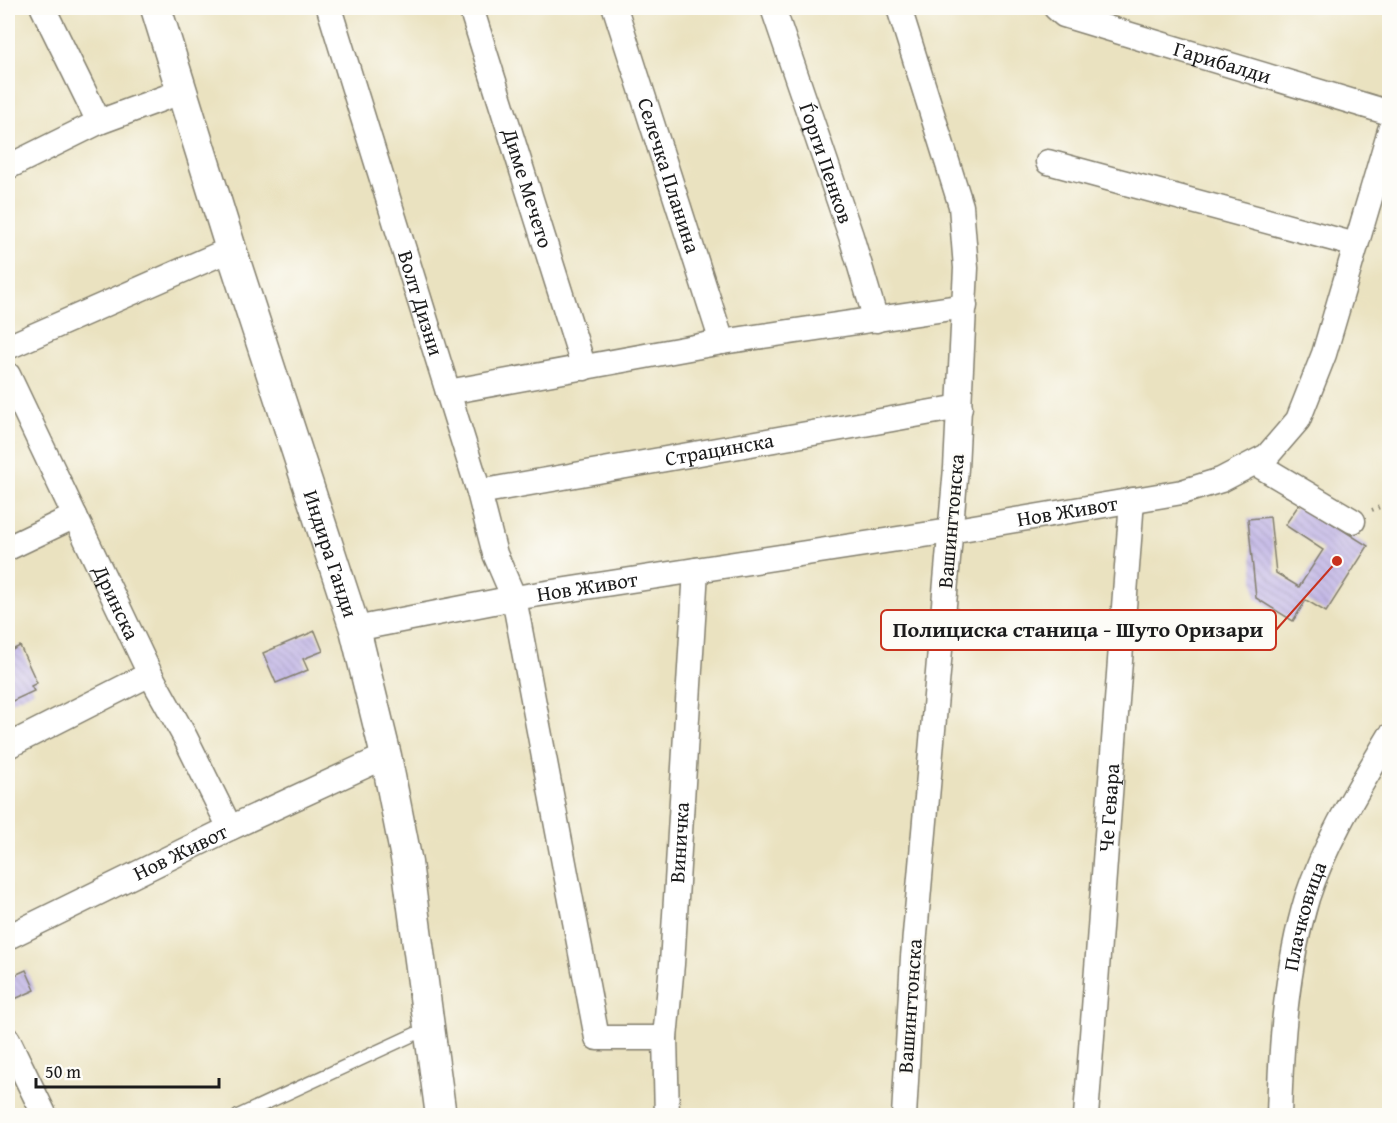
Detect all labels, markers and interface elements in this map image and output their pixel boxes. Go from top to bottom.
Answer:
street label: Гарибалди [1170,33,1275,91]
street label: Селечка Планина [630,94,709,257]
street label: Ѓорги Пенков [792,98,862,228]
street label: Диме Мечето [494,124,561,252]
street label: Волт Дизни [390,246,452,360]
street label: Страцинска [662,424,776,474]
street label: Вашингтонска [929,453,972,589]
street label: Индира Ганди [296,486,366,621]
street label: Нов Живот [1014,487,1120,535]
street label: Дринска [85,559,148,645]
street label: Нов Живот [534,563,640,609]
callout: Полициска станица - Шуто Оризари [881,610,1276,650]
text: Полициска станица - Шуто Оризари [893,613,1263,645]
street label: Че Гевара [1090,762,1127,853]
street label: Виничка [661,801,697,884]
street label: Нов Живот [128,816,233,888]
street label: Плачковица [1275,856,1334,973]
street label: Вашингтонска [889,938,930,1074]
scale bar [36,1051,219,1089]
text: 50 m [45,1058,81,1085]

